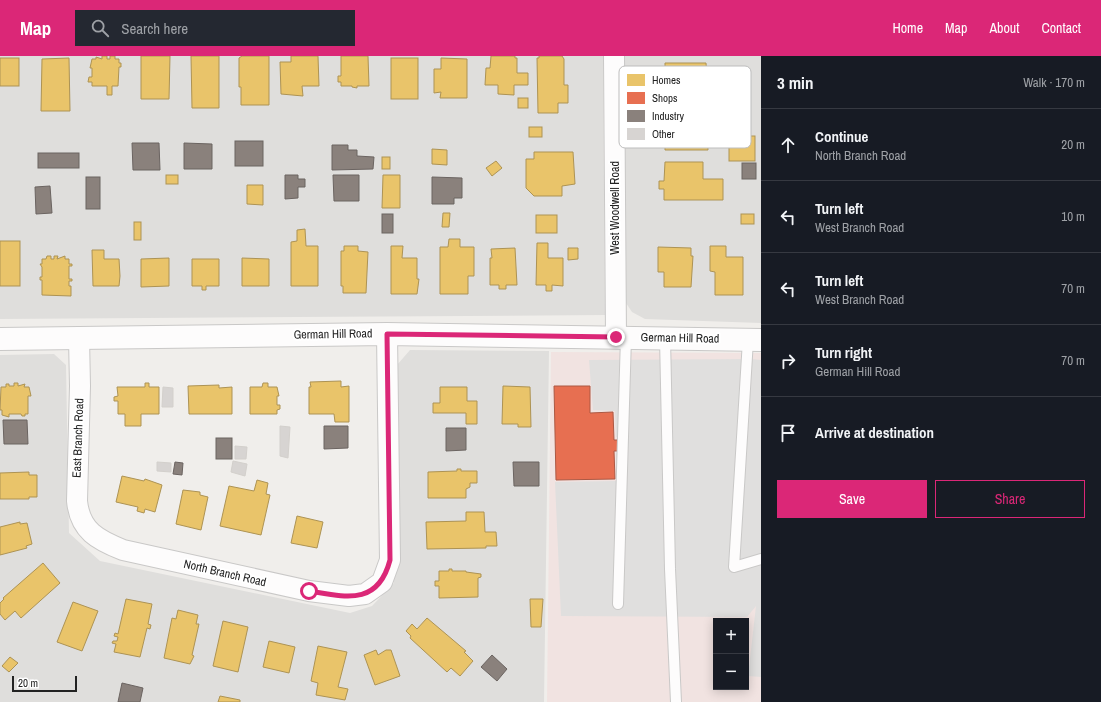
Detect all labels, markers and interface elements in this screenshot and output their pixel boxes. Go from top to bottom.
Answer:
search box [75,10,355,46]
text: Map [20,15,51,41]
icon: search [89,17,111,39]
text: Search here [121,18,188,39]
text: Home [892,19,923,37]
text: Map [945,19,967,37]
text: About [989,19,1019,37]
text: Contact [1041,19,1081,37]
legend [619,66,751,148]
text: 3 min [777,71,813,94]
text: Homes [652,73,681,87]
text: Walk · 170 m [1023,74,1085,91]
text: Shops [652,91,678,105]
text: Industry [652,109,685,123]
text: Continue [815,126,868,147]
text: Other [652,127,675,141]
icon: ahead [777,134,799,156]
text: 20 m [1061,136,1085,153]
text: North Branch Road [815,147,906,164]
street label: West Woodwell Road [607,161,623,255]
text: Turn left [815,198,863,219]
icon: left [777,206,799,228]
text: 10 m [1061,208,1085,225]
text: West Branch Road [815,219,904,236]
text: Turn left [815,270,863,291]
icon: left [777,278,799,300]
text: 70 m [1061,280,1085,297]
text: West Branch Road [815,291,904,308]
street label: German Hill Road [293,325,373,343]
route end [607,328,625,346]
street label: German Hill Road [640,329,720,347]
text: Turn right [815,342,872,363]
icon: right [777,350,799,372]
text: 70 m [1061,352,1085,369]
text: German Hill Road [815,363,900,380]
street label: East Branch Road [69,398,87,478]
icon: arrive [777,422,799,444]
text: Arrive at destination [815,422,934,443]
button: Save [777,480,927,518]
button: Share [935,480,1085,518]
street label: North Branch Road [182,556,268,590]
route start [300,582,318,600]
map controls [713,618,749,690]
button: + [713,618,749,654]
button: − [713,654,749,690]
scale bar [12,674,77,693]
text: 20 m [18,676,38,690]

